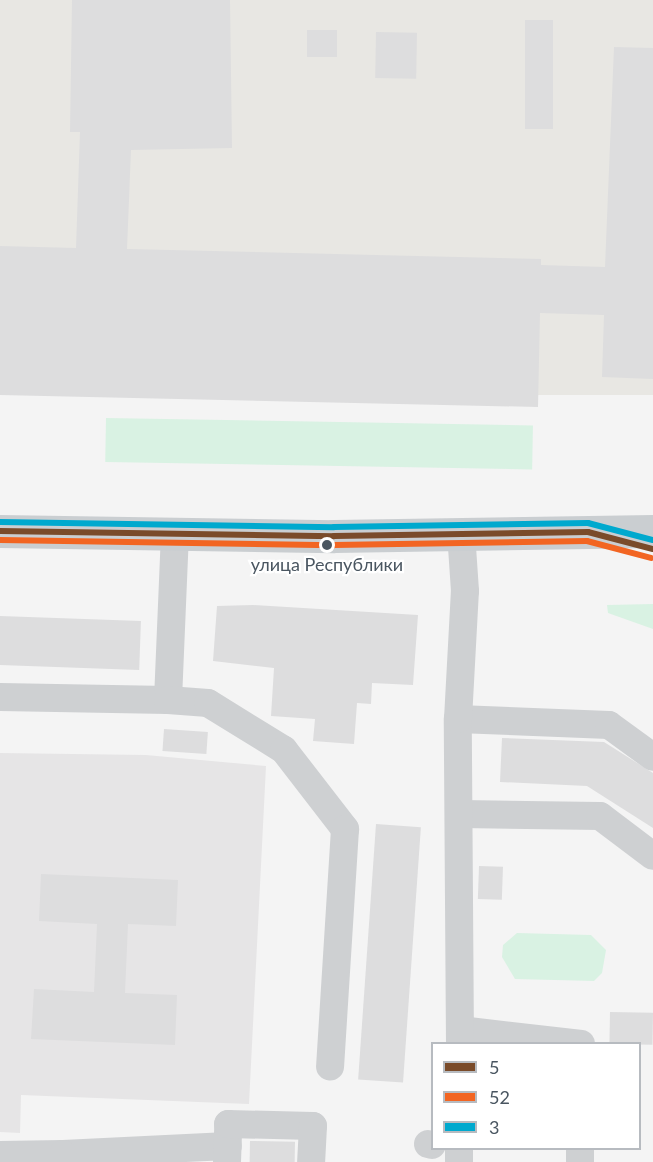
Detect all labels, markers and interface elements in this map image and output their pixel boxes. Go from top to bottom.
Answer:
marker: улица Республики [321,539,333,551]
place label: улица Республики [251,553,403,575]
legend [431,1042,641,1150]
text: 5 [489,1056,499,1078]
text: 52 [489,1086,510,1108]
text: 3 [489,1116,499,1138]

